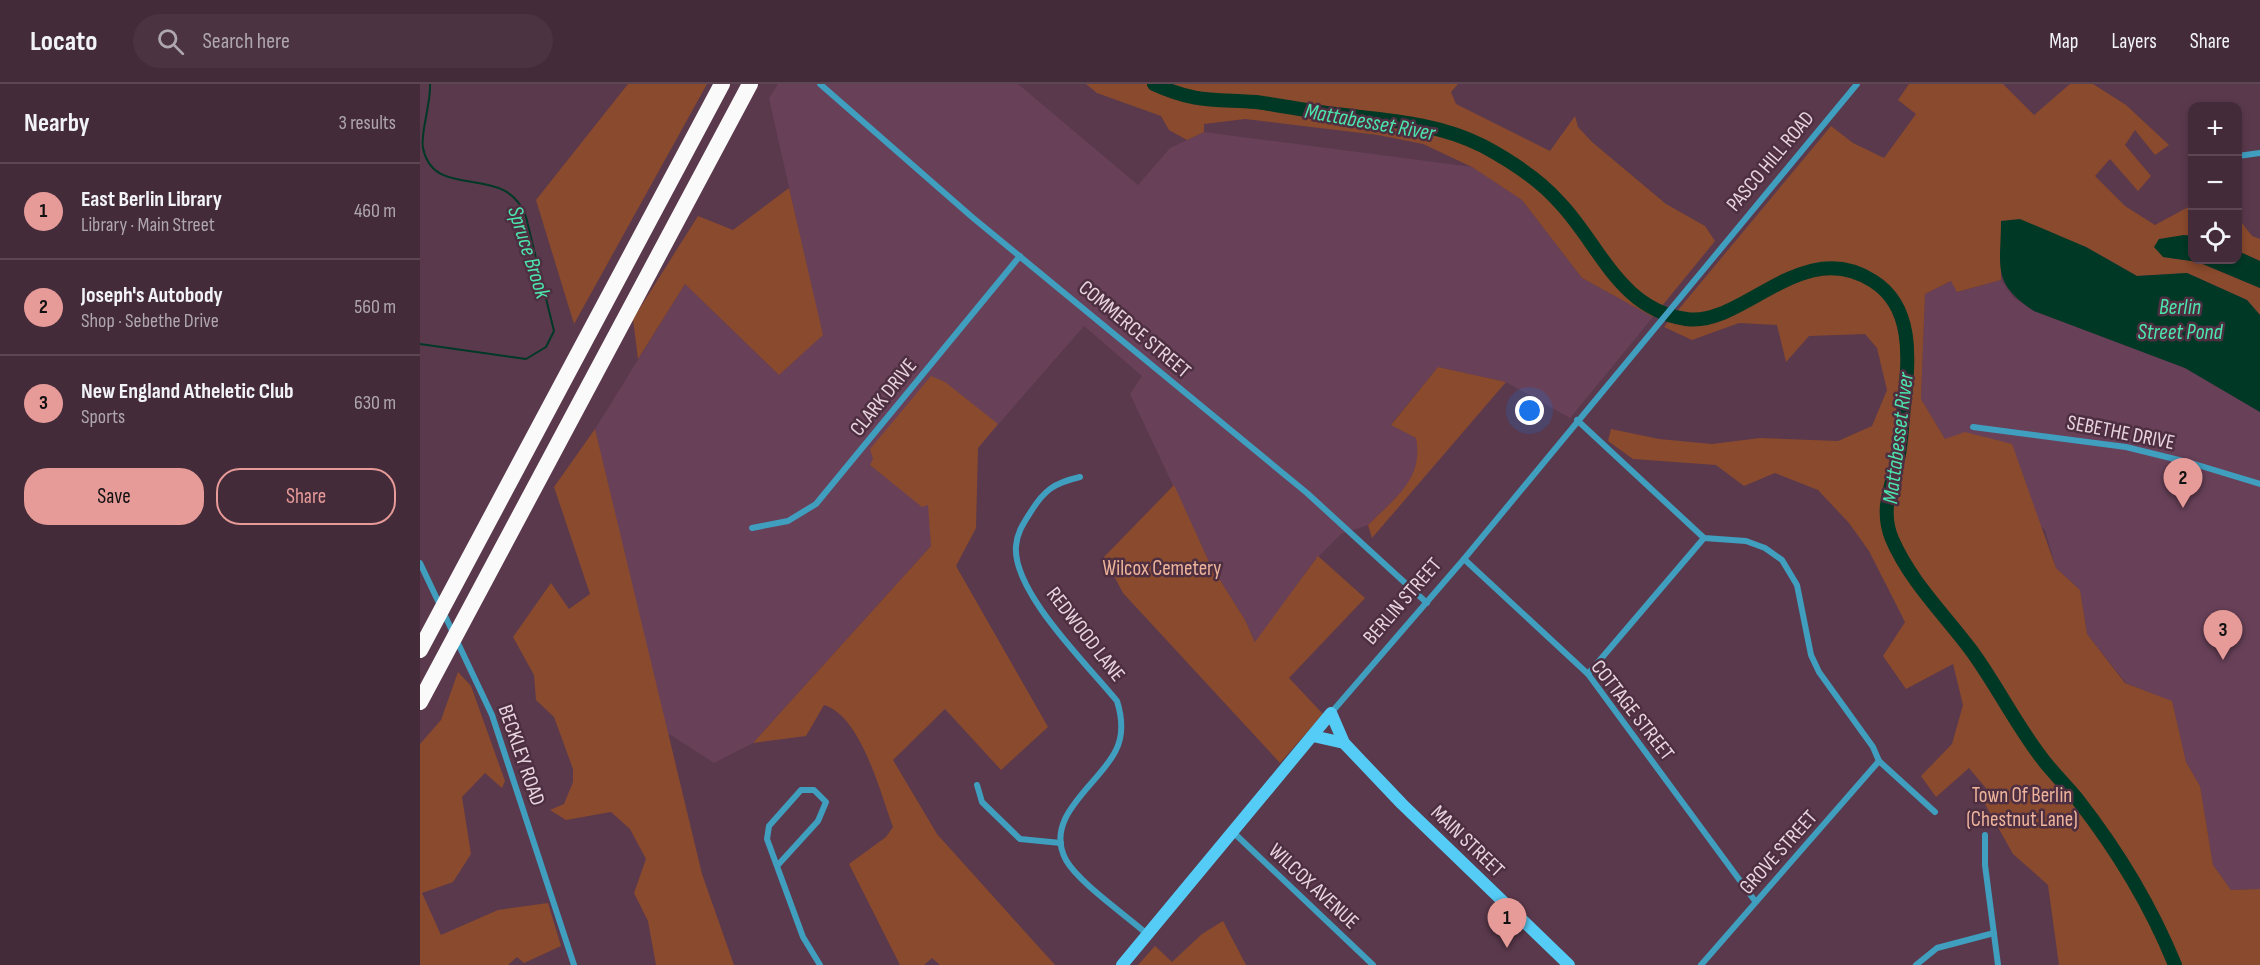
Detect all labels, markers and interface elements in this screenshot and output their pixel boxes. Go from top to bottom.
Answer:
search box [133,14,553,68]
text: Locato [30,25,97,58]
icon: search [154,25,187,58]
text: Search here [202,28,290,55]
text: Map [2049,29,2078,54]
text: Layers [2111,29,2157,54]
text: Share [2190,29,2230,54]
water label: Mattabesset River [1302,98,1438,147]
map controls [2188,102,2242,264]
button: + [2188,102,2242,156]
street label: PASCO HILL ROAD [1721,106,1819,216]
text: Nearby [24,108,90,139]
text: 3 results [339,111,396,135]
button: − [2188,156,2242,210]
text: East Berlin Library [81,186,222,213]
text: 1 [40,199,47,223]
text: 460 m [354,199,396,223]
water label: Spruce Brook [501,203,556,303]
button: locate [2188,210,2242,264]
text: Library · Main Street [81,213,215,237]
street label: COMMERCE STREET [1074,275,1196,384]
text: Joseph's Autobody [81,282,223,309]
water label: Berlin Street Pond [2137,294,2224,346]
text: 2 [39,295,48,319]
text: 560 m [354,295,396,319]
text: Shop · Sebethe Drive [81,309,219,333]
street label: CLARK DRIVE [845,354,922,441]
water label: Mattabesset River [1877,370,1920,505]
text: New England Atheletic Club [81,378,294,405]
text: 3 [39,391,48,415]
text: 630 m [354,391,396,415]
your location [1515,396,1544,425]
text: Sports [81,405,125,429]
street label: SEBETHE DRIVE [2065,410,2177,455]
pin: 2 [2164,458,2202,508]
button: Save [24,468,204,525]
button: Share [216,468,396,525]
street label: BERLIN STREET [1358,553,1447,650]
park label: Wilcox Cemetery [1103,556,1221,581]
street label: REDWOOD LANE [1041,582,1130,686]
pin: 3 [2204,610,2242,660]
street label: COTTAGE STREET [1586,655,1680,766]
street label: BECKLEY ROAD [493,701,550,809]
park label: Town Of Berlin (Chestnut Lane) [1966,783,2078,832]
street label: MAIN STREET [1426,800,1510,883]
street label: GROVE STREET [1734,805,1823,900]
street label: WILCOX AVENUE [1263,838,1364,934]
pin: 1 [1488,898,1526,948]

